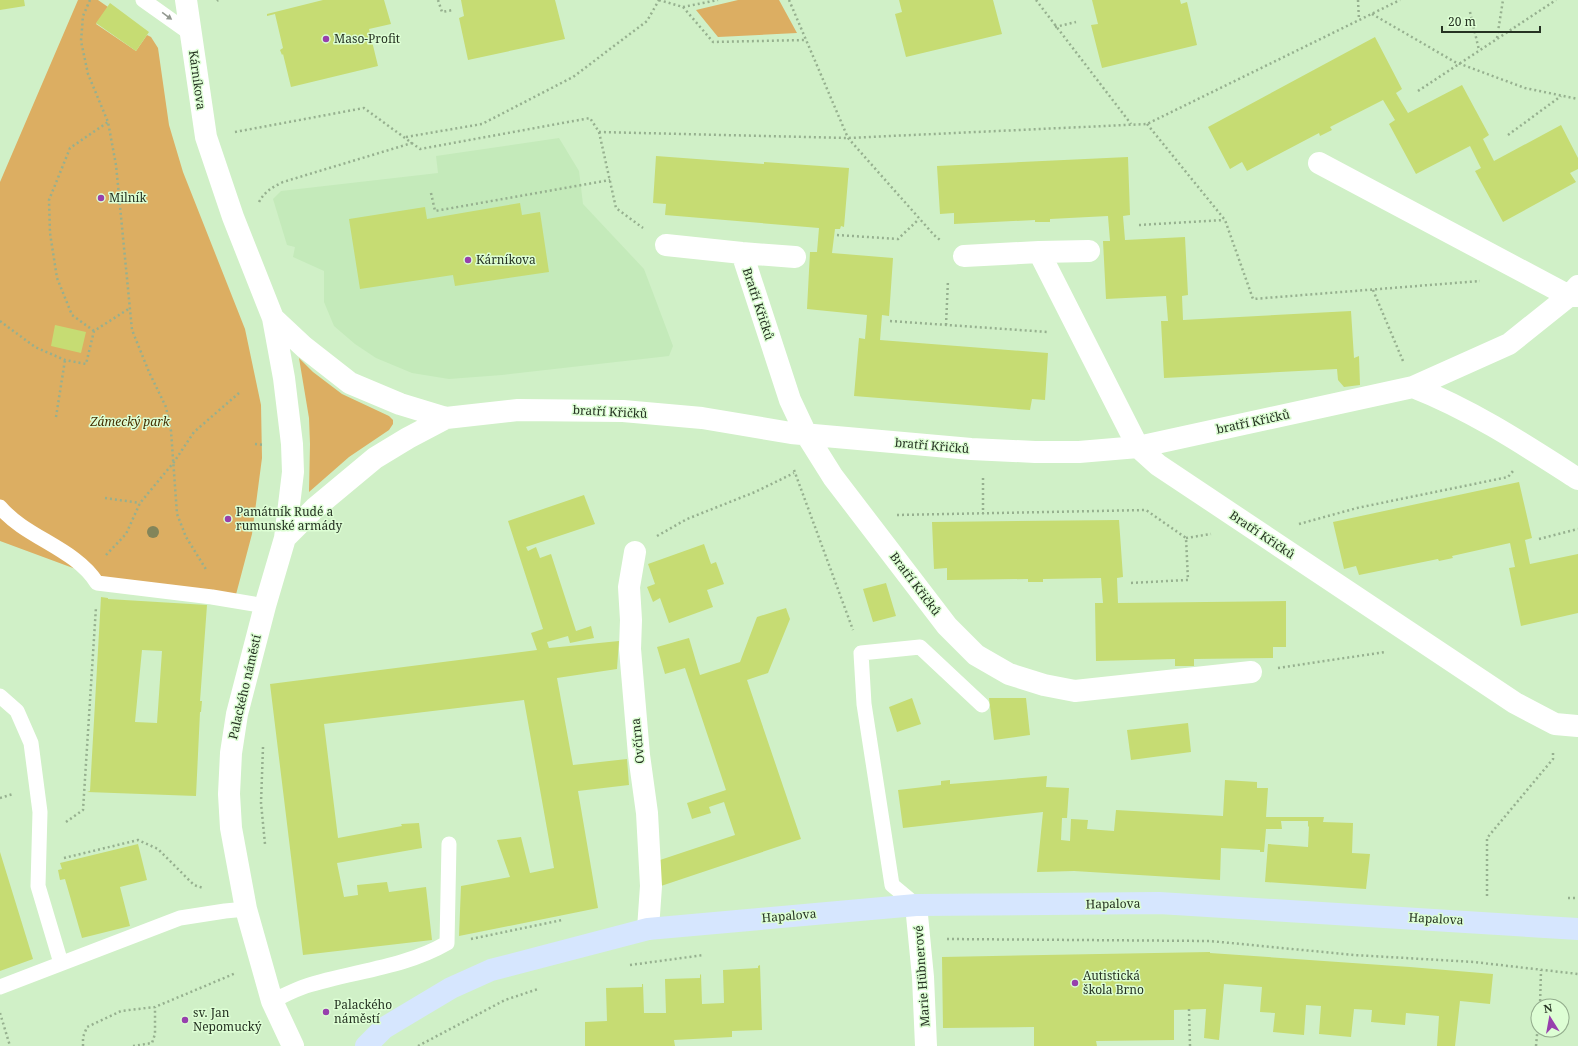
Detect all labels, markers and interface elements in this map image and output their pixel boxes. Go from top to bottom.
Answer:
scale bar [1442,8,1540,34]
one-way arrow [162,12,172,20]
text: 20 m [1448,13,1476,30]
place label: Maso-Profit [334,30,400,47]
marker: Maso-Profit [321,34,331,44]
street label: Kárníkova [185,49,210,111]
place label: Milník [109,189,147,206]
marker: Milník [96,193,106,203]
place label: Kárníkova [476,251,536,268]
marker: Kárníkova [463,255,473,265]
street label: Bratří Křičků [739,265,778,343]
street label: bratří Křičků [572,401,648,422]
street label: bratří Křičků [1215,405,1292,438]
park label: Zámecký park [89,413,171,430]
street label: bratří Křičků [894,434,970,457]
place label: Památník Rudé a rumunské armády [236,503,343,534]
street label: Bratří Křičků [1226,506,1299,563]
marker: Památník Rudé a rumunské armády [223,514,233,524]
street label: Bratří Křičků [886,549,945,619]
street label: Palackého náměstí [224,633,265,741]
street label: Ovčírna [627,717,648,765]
street label: Hapalova [1085,895,1141,912]
street label: Hapalova [761,905,817,926]
street label: Hapalova [1408,909,1464,928]
street label: Marie Hübnerové [909,925,934,1027]
place label: Autistická škola Brno [1083,967,1144,998]
marker: Autistická škola Brno [1070,978,1080,988]
place label: Palackého náměstí [334,996,392,1027]
north arrow [1530,998,1570,1038]
text: N [1542,999,1554,1016]
place label: sv. Jan Nepomucký [193,1004,262,1035]
marker: Palackého náměstí [321,1007,331,1017]
marker: sv. Jan Nepomucký [180,1015,190,1025]

